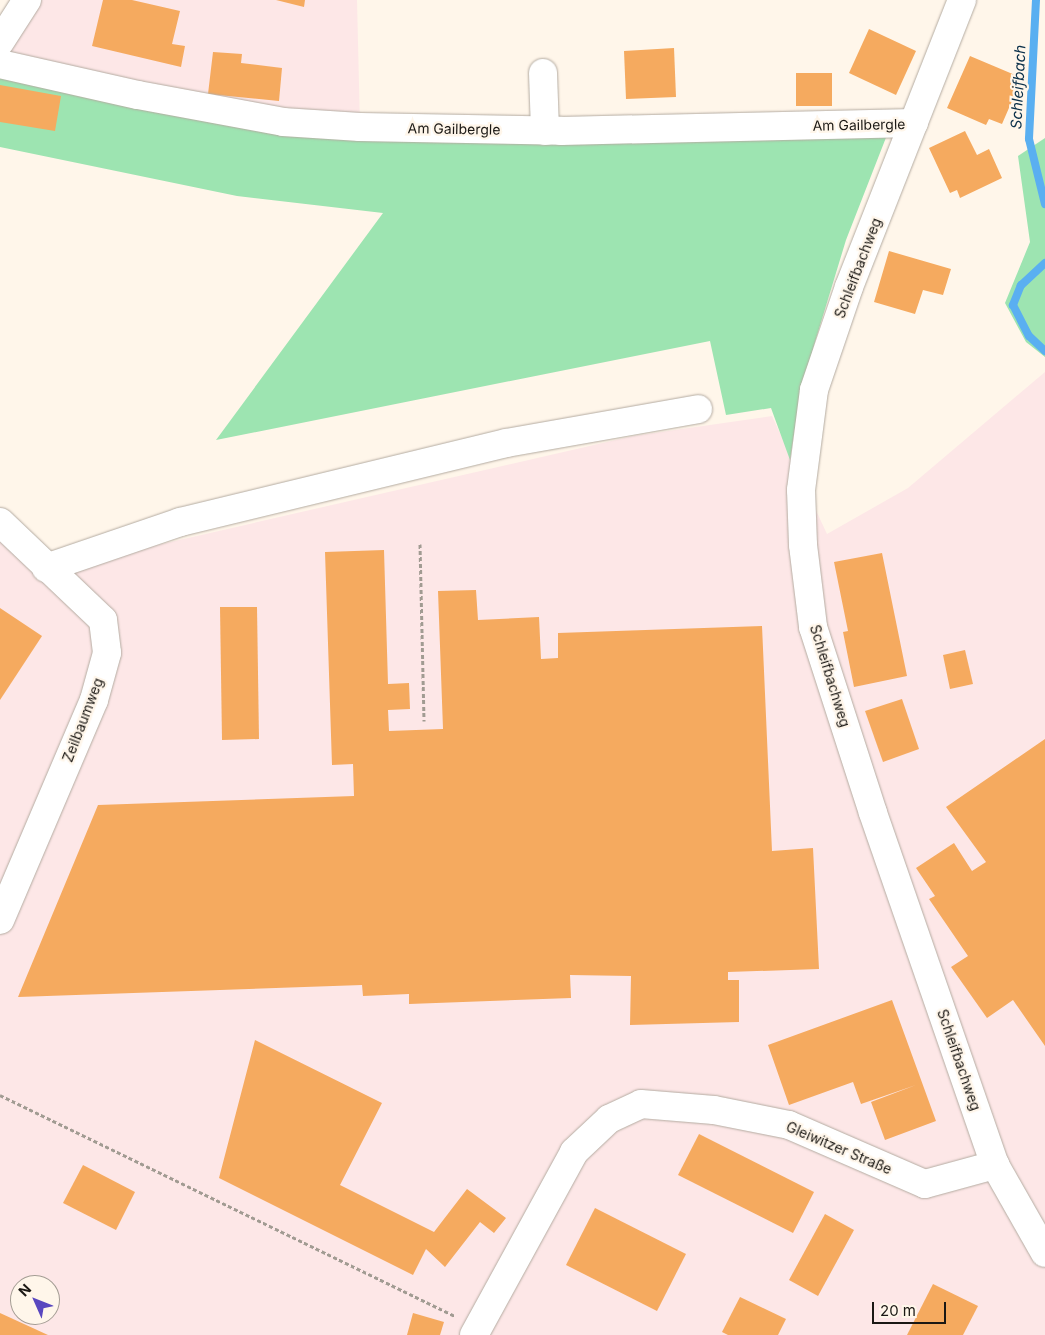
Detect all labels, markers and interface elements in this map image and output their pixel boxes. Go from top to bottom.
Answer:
water label: Schleifbach [1007,44,1029,130]
street label: Am Gailbergle [812,116,906,134]
street label: Am Gailbergle [407,120,501,138]
street label: Schleifbachweg [831,215,885,321]
street label: Schleifbachweg [806,623,854,729]
street label: Zeilbaumweg [59,676,107,764]
street label: Schleifbachweg [934,1007,984,1113]
street label: Gleiwitzer Straße [784,1118,894,1178]
north arrow [10,1275,60,1325]
text: N [15,1280,34,1300]
scale bar [875,1292,949,1324]
text: 20 m [880,1301,916,1320]

